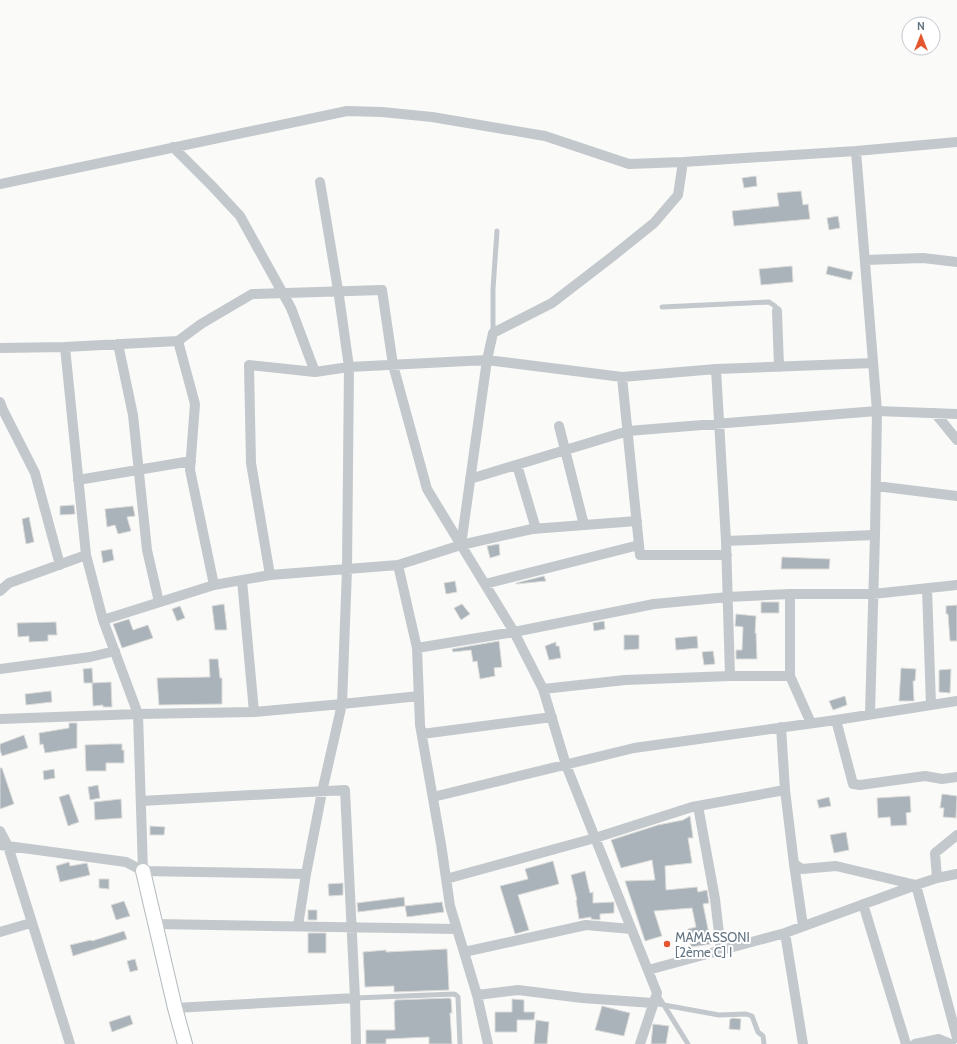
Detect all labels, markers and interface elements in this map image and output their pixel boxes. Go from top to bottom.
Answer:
north arrow [901,16,941,56]
text: N [917,19,925,33]
place label: MAMASSONI [2ème C] I [675,929,750,960]
marker: MAMASSONI [2ème C] I [662,939,672,949]

